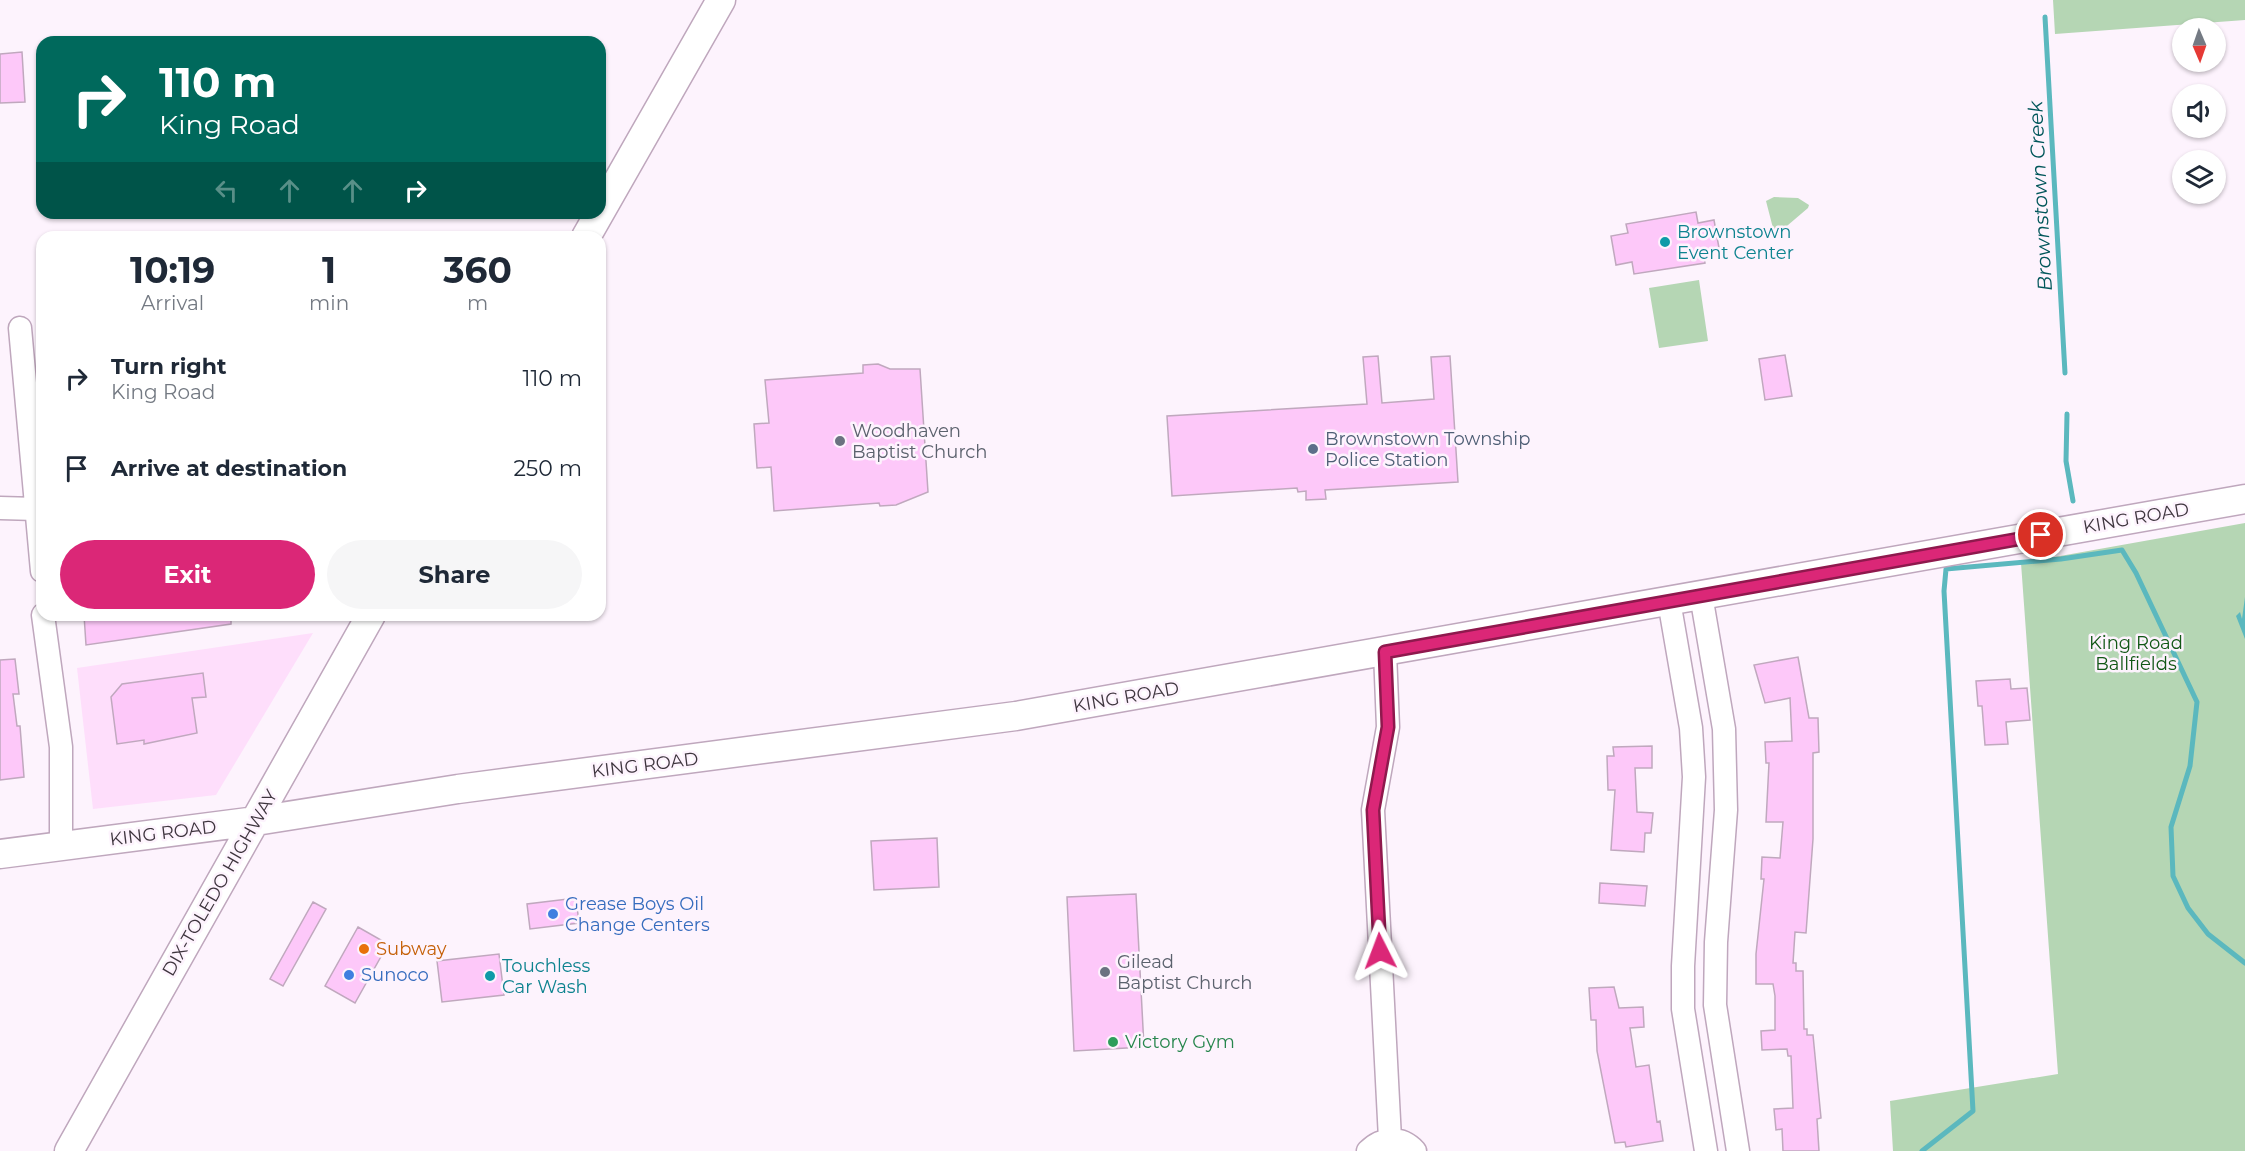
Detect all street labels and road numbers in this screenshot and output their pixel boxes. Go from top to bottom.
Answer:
street label: KING ROAD [2081,498,2191,538]
street label: KING ROAD [1071,677,1181,717]
street label: KING ROAD [590,748,700,782]
street label: DIX-TOLEDO HIGHWAY [158,785,283,980]
street label: KING ROAD [108,816,218,850]

